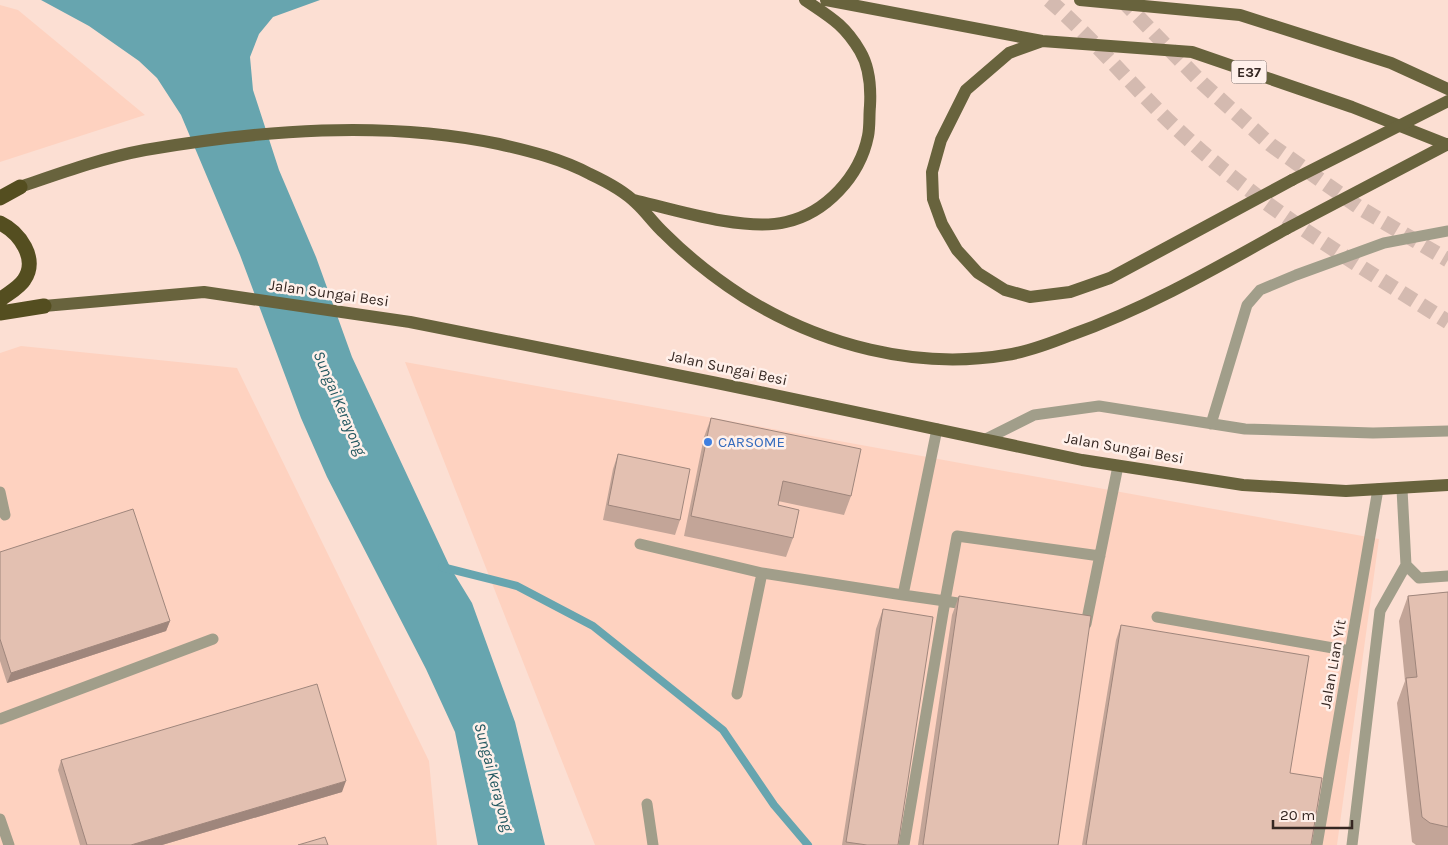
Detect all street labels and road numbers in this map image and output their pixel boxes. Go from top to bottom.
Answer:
road number: E37 [1232,61,1266,84]
street label: Jalan Sungai Besi [268,276,390,310]
street label: Jalan Sungai Besi [667,347,789,389]
street label: Jalan Sungai Besi [1063,429,1185,467]
street label: Jalan Lian Yit [1316,618,1350,710]

